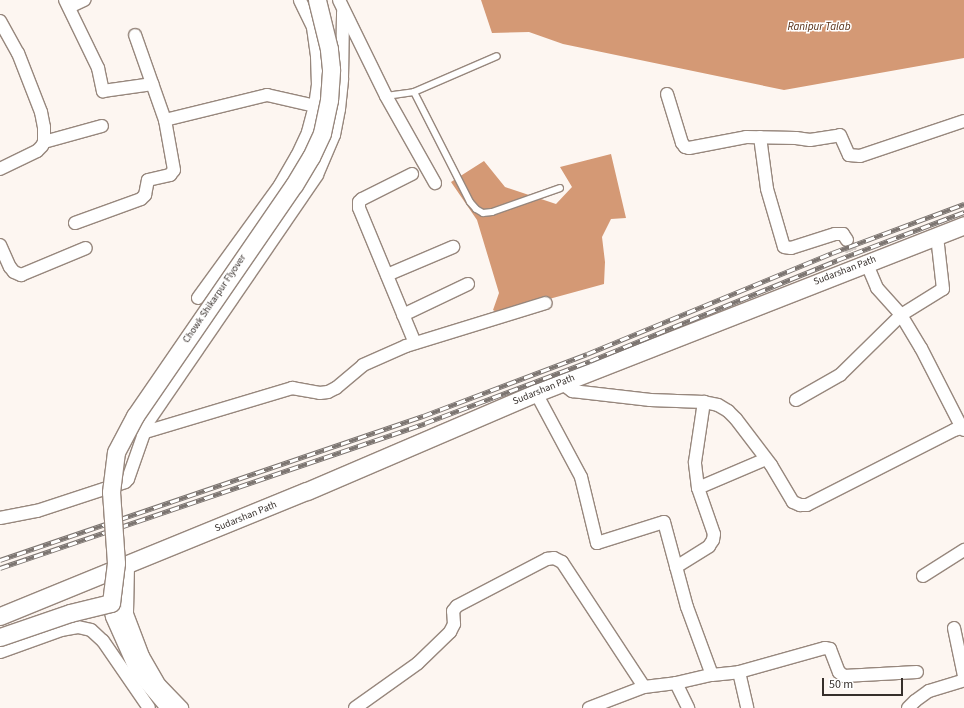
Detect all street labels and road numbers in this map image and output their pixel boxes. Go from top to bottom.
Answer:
street label: Chowk Shikarpur Flyover [181,252,249,346]
street label: Sudarshan Path [812,254,878,288]
street label: Sudarshan Path [511,372,577,408]
street label: Sudarshan Path [213,499,279,535]

